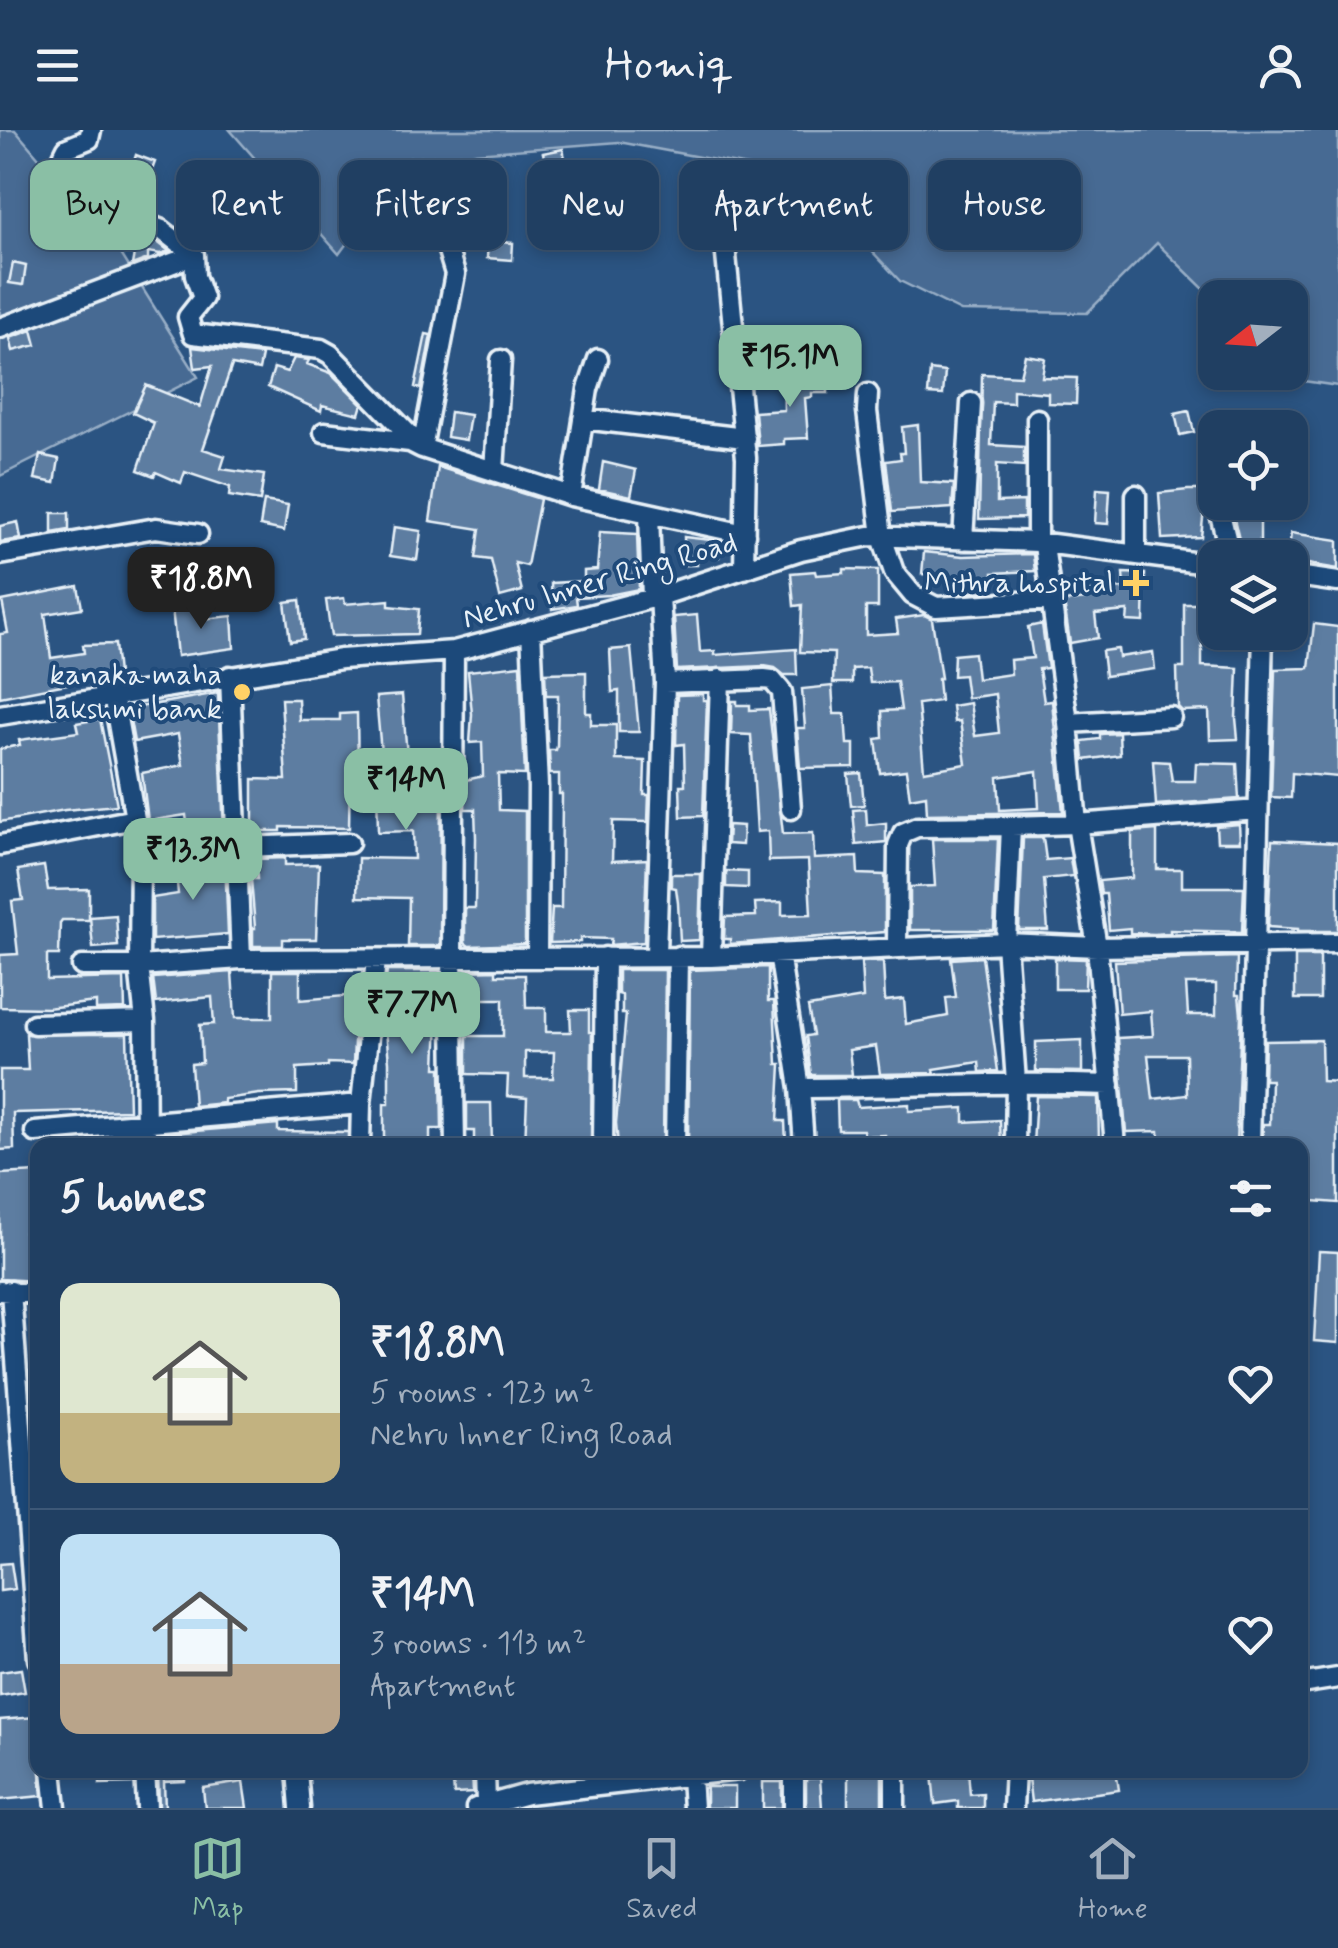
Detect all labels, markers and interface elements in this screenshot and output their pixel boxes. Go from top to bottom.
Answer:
text: Homiq [605,36,733,95]
icon: menu [30,38,85,93]
icon: person [1253,38,1308,93]
chip: Buy [30,160,156,250]
chip: Rent [176,160,319,250]
chip: Filters [339,160,507,250]
chip: New [527,160,659,250]
chip: Apartment [679,160,908,250]
chip: House [928,160,1081,250]
north arrow [1198,280,1308,390]
map controls [1198,280,1308,650]
pin: ₹15.1M [709,325,871,410]
text: ₹15.1M [741,336,839,378]
button: locate [1198,410,1308,520]
street label: Nehru Inner Ring Road [458,523,742,641]
button: layers [1198,540,1308,650]
pin: ₹18.8M [120,547,282,632]
text: ₹18.8M [150,558,252,600]
place label: Mithra hospital [924,564,1114,603]
marker: Mithra hospital [1123,570,1149,596]
place label: kanaka maha lakshmi bank [48,656,222,729]
marker: kanaka maha lakshmi bank [231,681,253,703]
pin: ₹14M [347,748,465,833]
text: ₹14M [366,759,446,801]
pin: ₹13.3M [112,818,274,903]
text: ₹13.3M [145,829,241,871]
pin: ₹7.7M [342,972,482,1057]
text: ₹7.7M [366,983,458,1025]
text: 5 homes [60,1171,206,1226]
icon: filters [1223,1171,1278,1226]
text: ₹18.8M [370,1317,505,1372]
icon: home [140,1323,260,1443]
icon: heart [1223,1356,1278,1411]
text: 5 rooms · 123 m² [370,1372,594,1414]
text: Nehru Inner Ring Road [370,1414,673,1456]
text: ₹14M [370,1568,475,1623]
icon: home [140,1574,260,1694]
icon: heart [1223,1607,1278,1662]
text: 3 rooms · 113 m² [370,1623,586,1665]
text: Apartment [370,1665,515,1707]
tab: Map [190,1831,245,1928]
tab: Saved [626,1831,697,1928]
tab: Home [1078,1831,1148,1928]

